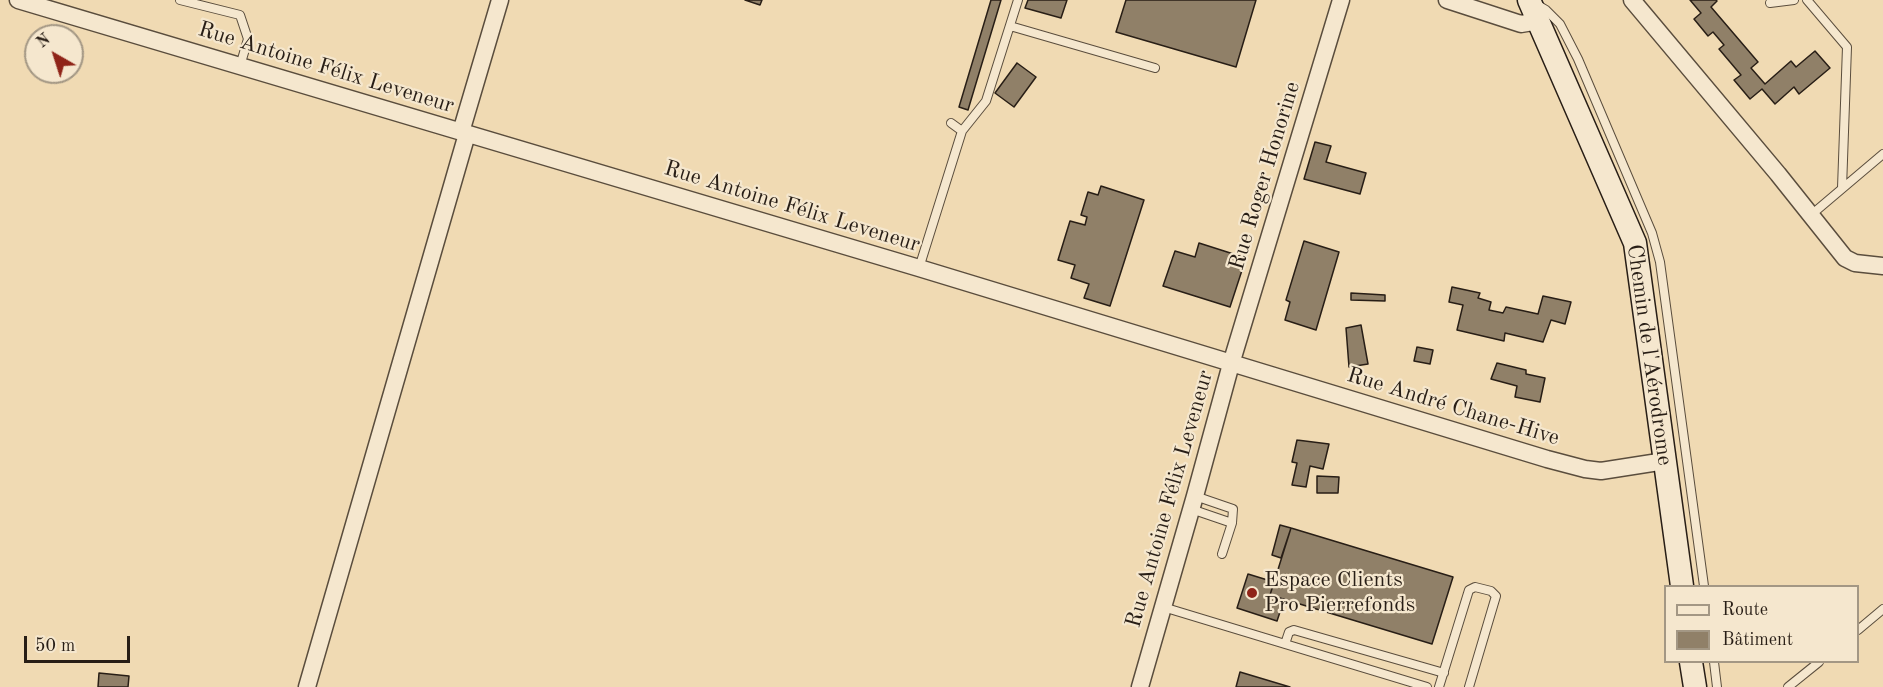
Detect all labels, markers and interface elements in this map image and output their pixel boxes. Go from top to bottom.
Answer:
street label: Rue Antoine Félix Leveneur [195,16,457,120]
north arrow [24,24,84,84]
text: N [34,32,54,52]
street label: Rue Roger Honorine [1224,79,1306,273]
street label: Rue Antoine Félix Leveneur [661,155,923,259]
street label: Chemin de l'Aérodrome [1620,243,1678,467]
street label: Rue André Chane-Hive [1343,362,1563,452]
street label: Rue Antoine Félix Leveneur [1121,367,1219,631]
place label: Espace Clients Pro Pierrefonds [1264,567,1415,618]
legend [1664,585,1859,663]
marker: Espace Clients Pro Pierrefonds [1245,586,1259,600]
text: Route [1722,601,1768,619]
scale bar [27,624,134,662]
text: Bâtiment [1722,631,1793,649]
text: 50 m [35,637,75,655]

